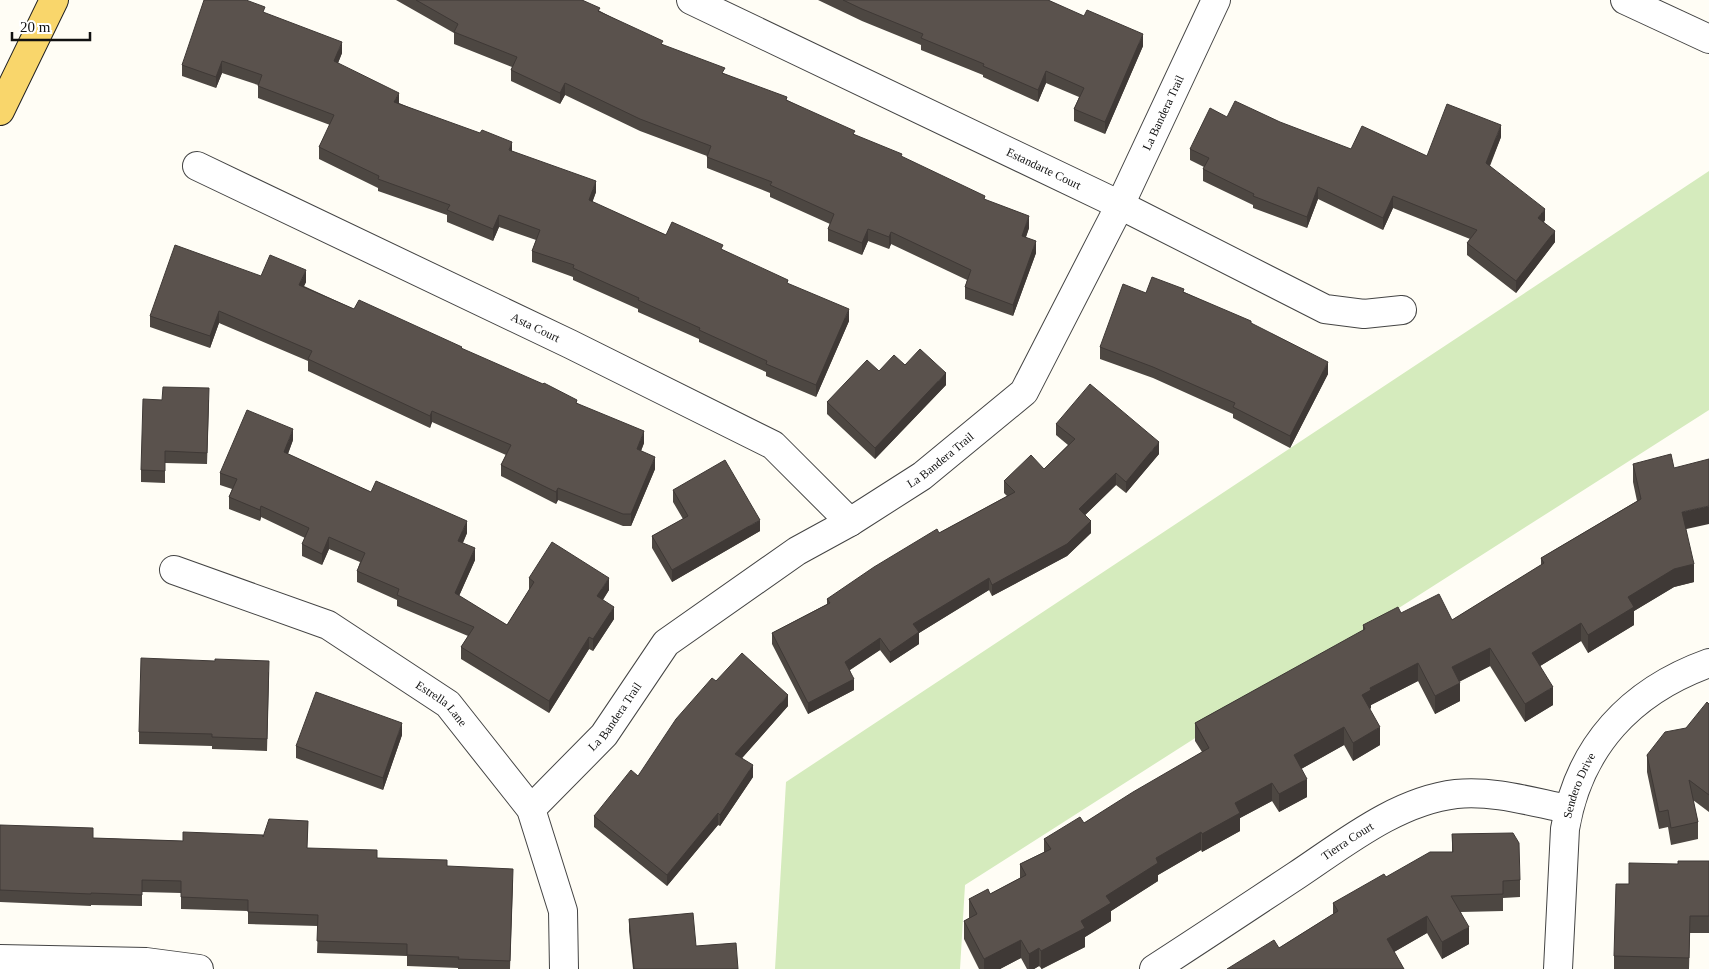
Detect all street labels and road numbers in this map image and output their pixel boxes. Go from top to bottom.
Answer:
street label: La Bandera Trail [1140,72,1187,153]
street label: Estandarte Court [1004,145,1084,193]
street label: Asta Court [509,310,563,345]
street label: La Bandera Trail [904,429,977,491]
street label: Estrella Lane [413,678,470,729]
street label: La Bandera Trail [585,679,645,754]
street label: Sendero Drive [1560,750,1598,820]
street label: Tierra Court [1319,819,1377,863]

